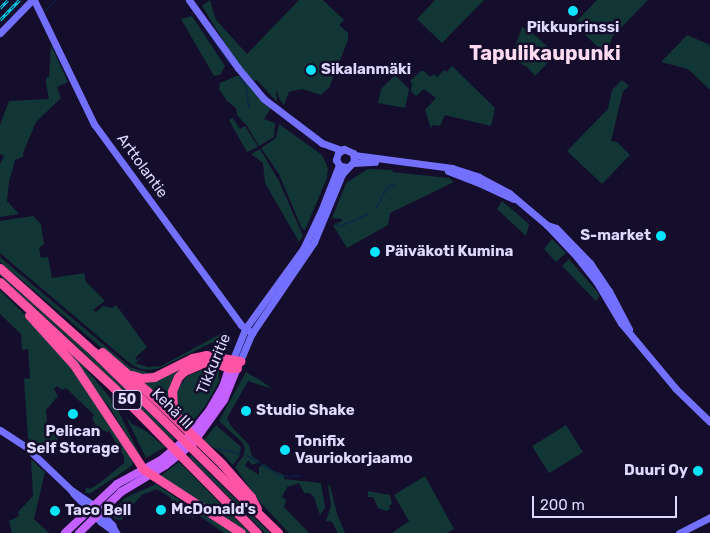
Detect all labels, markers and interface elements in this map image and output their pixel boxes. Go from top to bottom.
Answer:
marker: Pikkuprinssi [567,5,579,17]
place label: Pikkuprinssi [527,19,619,37]
district label: Tapulikaupunki [469,41,621,65]
place label: Sikalanmäki [321,61,411,79]
marker: Sikalanmäki [305,64,317,76]
street label: Arttolantie [113,130,171,202]
place label: S-market [580,227,651,245]
marker: S-market [655,230,667,242]
place label: Päiväkoti Kumina [385,243,513,261]
marker: Päiväkoti Kumina [369,246,381,258]
street label: Tikkuritie [193,331,235,397]
street label: Kehä III [148,385,196,433]
road number: 50 [112,388,142,412]
place label: Studio Shake [256,402,355,420]
marker: Studio Shake [240,405,252,417]
marker: Pelican Self Storage [67,408,79,420]
place label: Pelican Self Storage [26,422,120,457]
place label: Tonifix Vauriokorjaamo [295,432,413,467]
marker: Tonifix Vauriokorjaamo [279,444,291,456]
place label: Duuri Oy [624,462,688,480]
marker: Duuri Oy [692,465,704,477]
scale bar [535,486,680,518]
text: 200 m [540,496,585,514]
place label: McDonald's [171,501,256,519]
place label: Taco Bell [65,502,131,520]
marker: McDonald's [155,504,167,516]
marker: Taco Bell [49,505,61,517]

